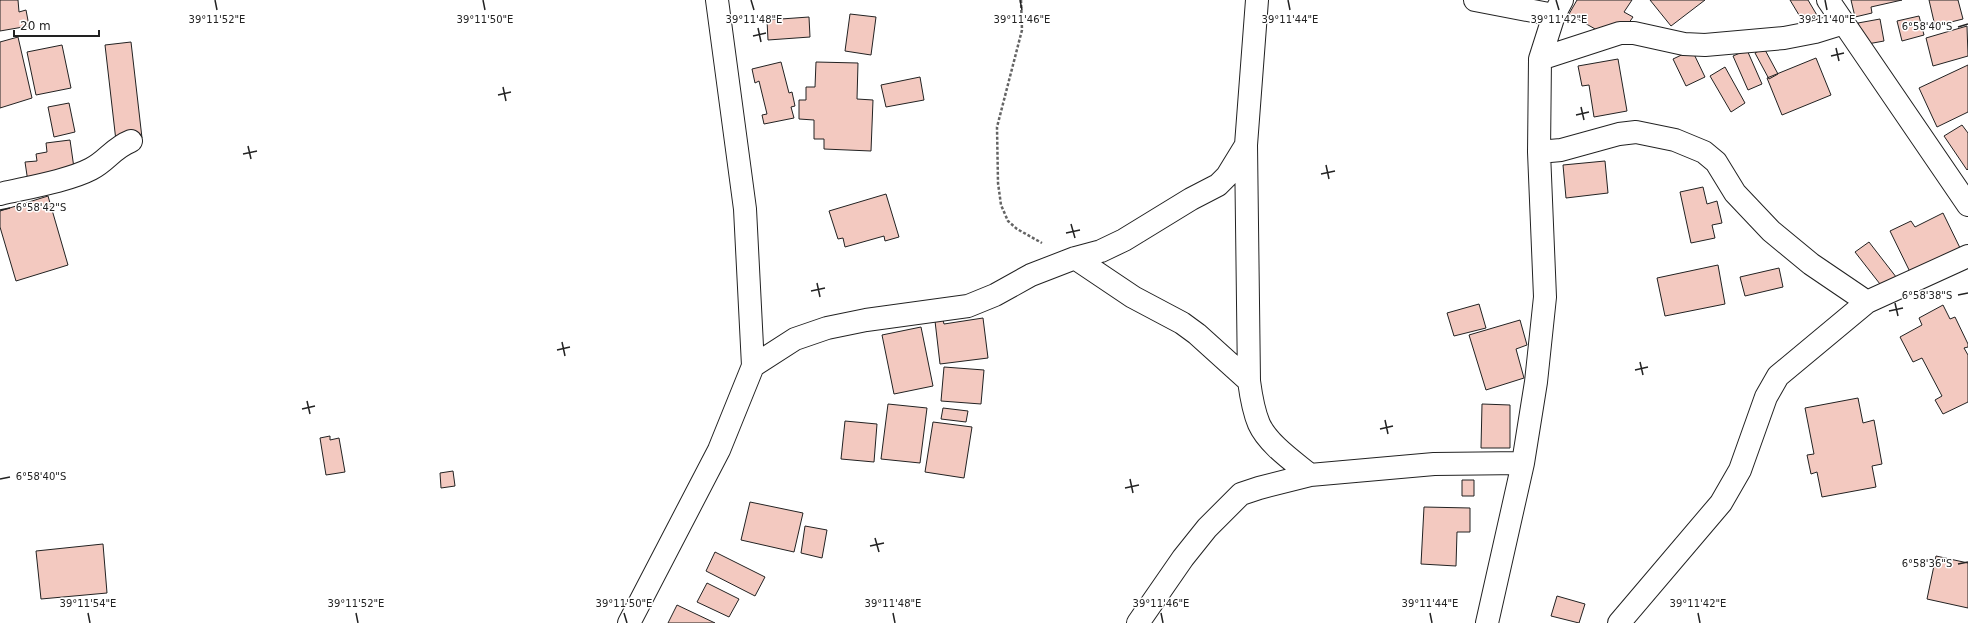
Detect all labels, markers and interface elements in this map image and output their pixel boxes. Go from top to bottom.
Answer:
scale bar [14,12,99,38]
text: 39°11'52"E [189,14,245,25]
text: 39°11'50"E [457,14,513,25]
text: 39°11'48"E [726,14,782,25]
text: 39°11'46"E [994,14,1050,25]
text: 39°11'44"E [1262,14,1318,25]
text: 39°11'42"E [1531,14,1587,25]
text: 39°11'40"E [1799,14,1855,25]
text: 20 m [20,19,51,33]
text: 6°58'40"S [1902,21,1952,32]
text: 6°58'42"S [16,202,66,213]
text: 6°58'38"S [1902,290,1952,301]
text: 6°58'40"S [16,471,66,482]
text: 6°58'36"S [1902,558,1952,569]
text: 39°11'54"E [60,598,116,609]
text: 39°11'52"E [328,598,384,609]
text: 39°11'50"E [596,598,652,609]
text: 39°11'48"E [865,598,921,609]
text: 39°11'46"E [1133,598,1189,609]
text: 39°11'44"E [1402,598,1458,609]
text: 39°11'42"E [1670,598,1726,609]

